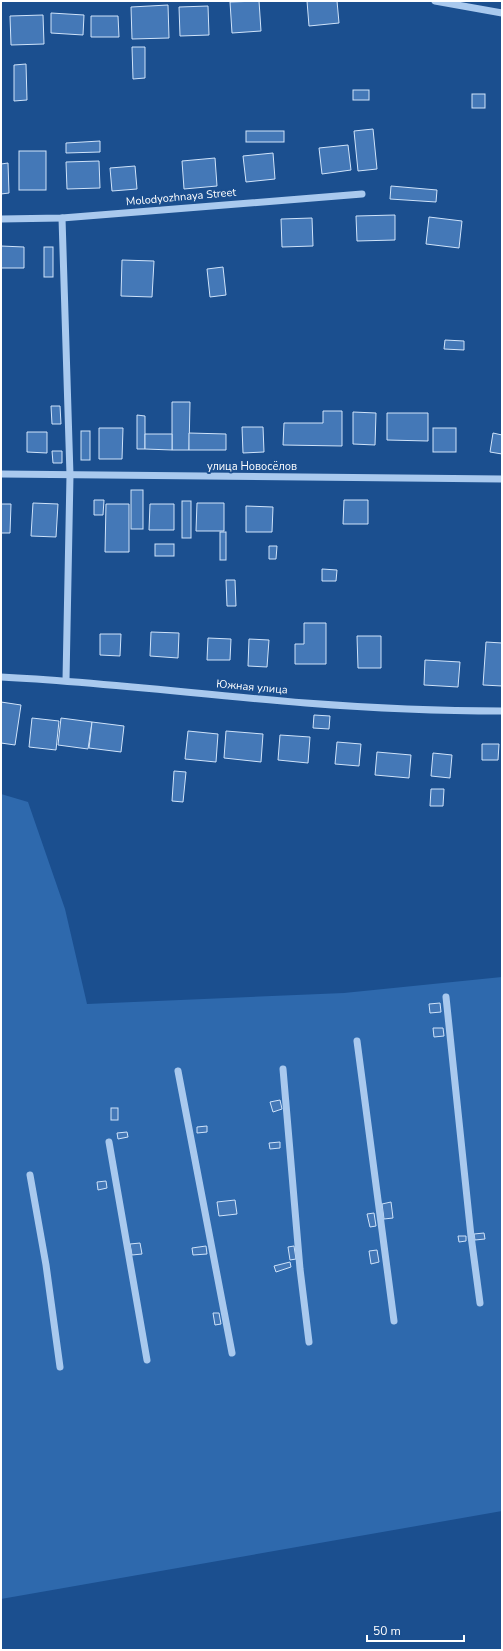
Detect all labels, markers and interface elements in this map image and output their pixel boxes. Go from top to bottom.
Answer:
street label: Molodyozhnaya Street [125,185,237,209]
street label: улица Новосёлов [207,459,297,474]
street label: Южная улица [216,676,288,698]
scale bar [367,1617,464,1643]
text: 50 m [373,1623,401,1639]

